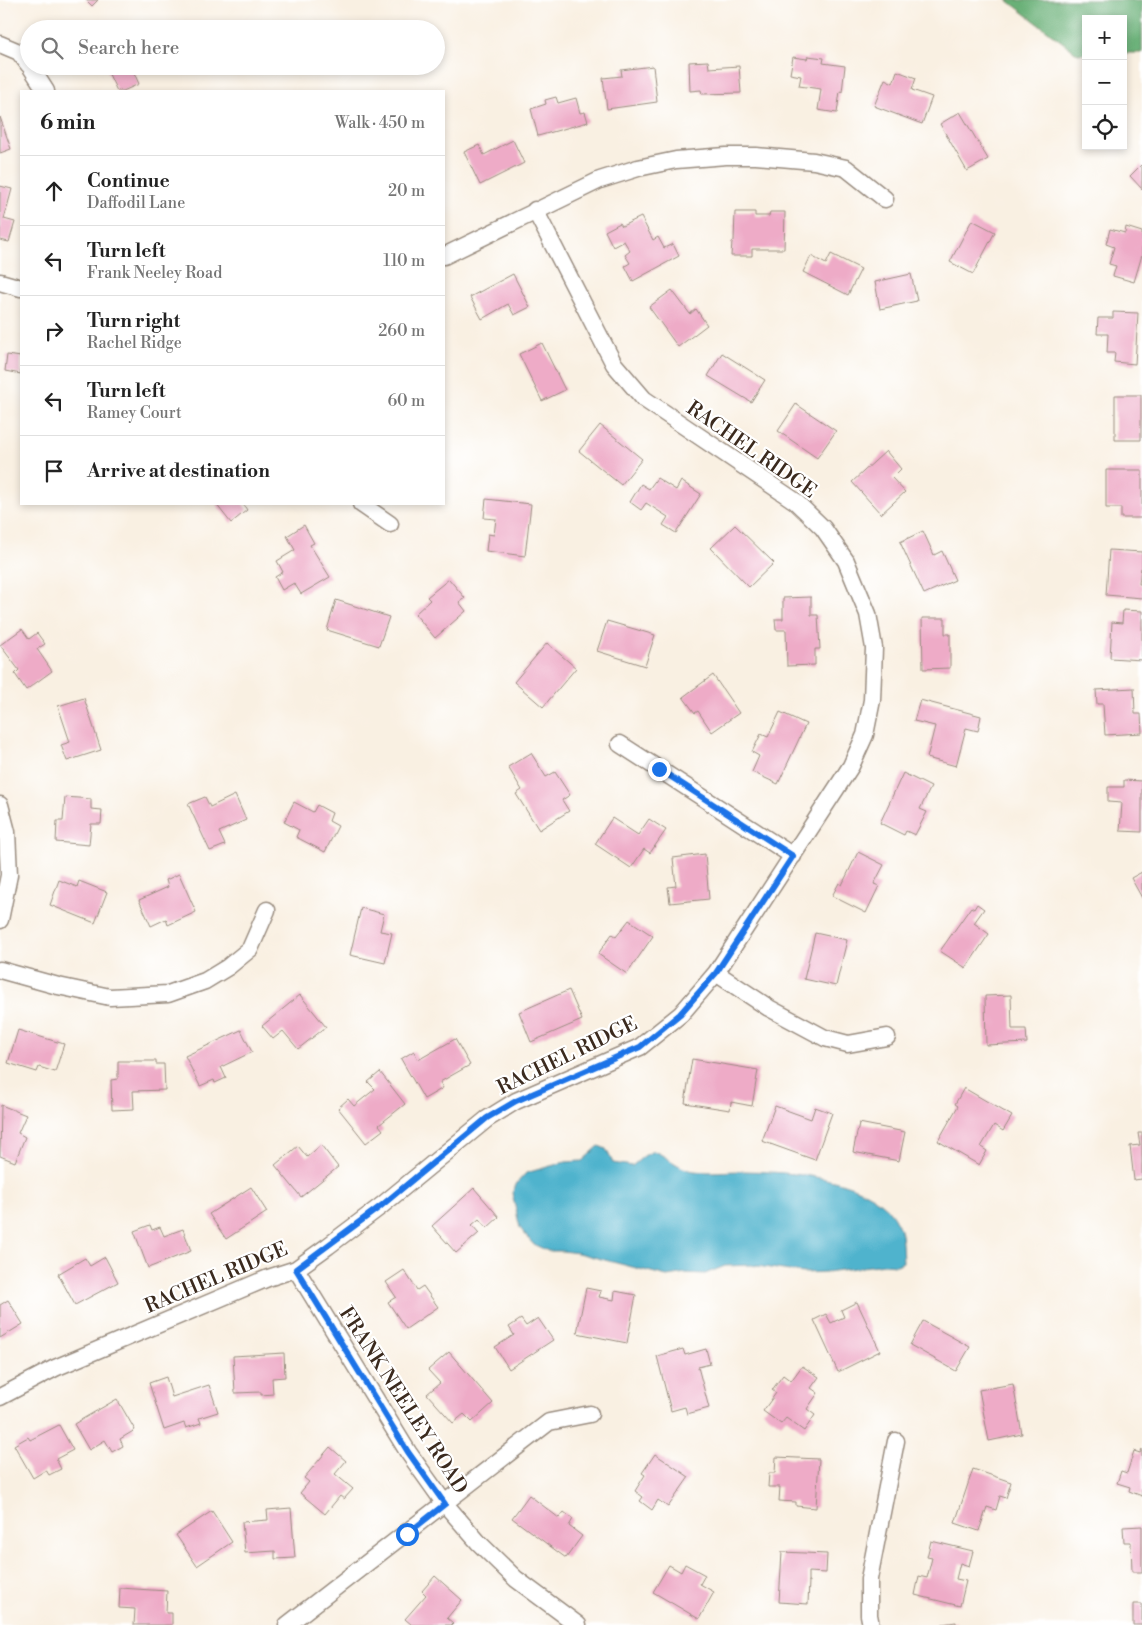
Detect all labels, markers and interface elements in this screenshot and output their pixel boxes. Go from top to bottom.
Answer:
map controls [1082,15,1127,150]
button: + [1082,15,1127,60]
search box [20,20,445,75]
icon: search [38,34,66,62]
text: Search here [78,36,179,60]
button: − [1082,60,1127,105]
button: locate [1082,105,1127,150]
text: 6 min [40,110,95,136]
text: Walk · 450 m [335,113,425,133]
text: Continue [87,169,170,193]
icon: ahead [40,177,68,205]
text: 20 m [388,181,425,201]
text: Daffodil Lane [87,193,185,213]
text: Turn left [87,239,166,263]
icon: left [40,247,68,275]
text: 110 m [383,251,425,271]
text: Frank Neeley Road [87,263,222,283]
text: Turn right [87,309,180,333]
icon: right [40,317,68,345]
text: 260 m [378,321,425,341]
text: Rachel Ridge [87,333,182,353]
text: Turn left [87,379,166,403]
icon: left [40,387,68,415]
text: 60 m [387,391,425,411]
street label: RACHEL RIDGE [681,396,821,504]
text: Ramey Court [87,403,182,423]
icon: arrive [40,457,68,485]
text: Arrive at destination [87,459,270,483]
route end [648,758,671,781]
street label: RACHEL RIDGE [493,1012,642,1101]
street label: RACHEL RIDGE [141,1237,292,1320]
street label: FRANK NEELEY ROAD [333,1302,473,1499]
route start [396,1523,419,1546]

